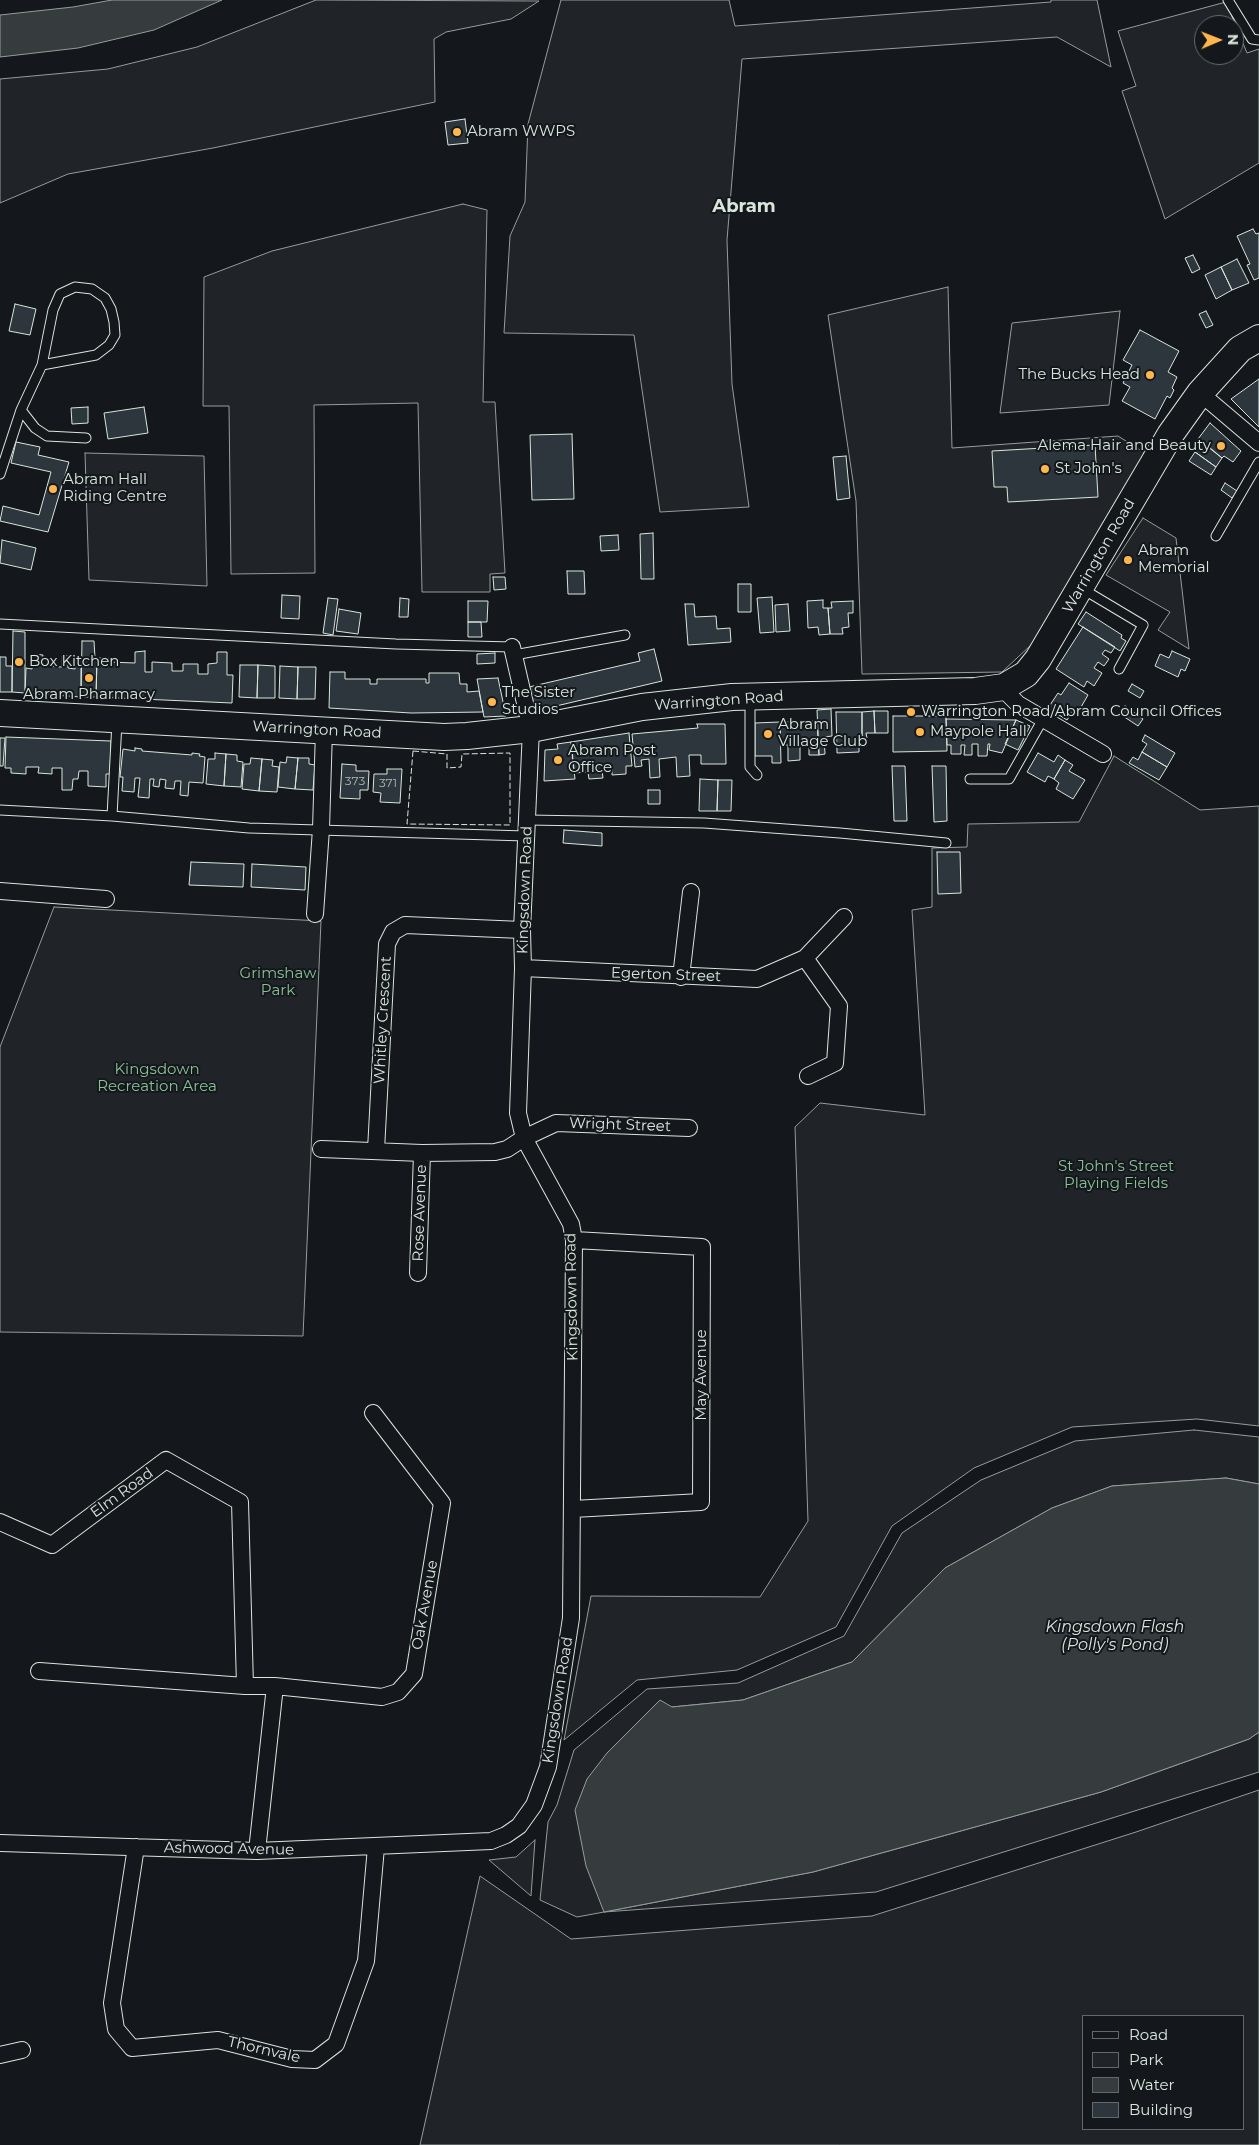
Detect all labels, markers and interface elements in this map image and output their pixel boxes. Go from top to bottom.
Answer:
north arrow [1194,15,1244,65]
text: N [1224,34,1242,46]
place label: Abram WWPS [467,123,575,141]
marker: Abram WWPS [451,126,463,138]
district label: Abram [712,196,776,218]
place label: The Bucks Head [1019,366,1140,384]
marker: The Bucks Head [1144,369,1156,381]
place label: Alema Hair and Beauty [1038,437,1211,455]
marker: Alema Hair and Beauty [1215,440,1227,452]
place label: St John's [1055,460,1122,478]
marker: St John's [1039,463,1051,475]
place label: Abram Hall Riding Centre [63,471,167,506]
marker: Abram Hall Riding Centre [47,483,59,495]
street label: Warrington Road [1059,495,1139,617]
place label: Abram Memorial [1138,542,1210,577]
marker: Abram Memorial [1122,554,1134,566]
place label: Box Kitchen [29,653,119,671]
marker: Box Kitchen [13,656,25,668]
marker: Abram Pharmacy [83,672,95,684]
place label: The Sister Studios [502,684,575,719]
place label: Abram Pharmacy [23,686,155,704]
street label: Warrington Road [654,688,784,714]
marker: The Sister Studios [486,696,498,708]
place label: Warrington Road/Abram Council Offices [921,703,1222,721]
marker: Warrington Road/Abram Council Offices [905,706,917,718]
place label: Abram Village Club [778,716,867,751]
street label: Warrington Road [252,718,382,742]
place label: Maypole Hall [930,723,1027,741]
marker: Maypole Hall [914,726,926,738]
marker: Abram Village Club [762,728,774,740]
place label: Abram Post Office [568,742,656,777]
marker: Abram Post Office [552,754,564,766]
house number: 373 [345,774,365,788]
house number: 371 [379,776,397,790]
street label: Kingsdown Road [514,826,536,954]
street label: Whitley Crescent [371,956,395,1084]
street label: Egerton Street [611,964,721,986]
park label: Grimshaw Park [240,965,316,1000]
park label: Kingsdown Recreation Area [97,1061,217,1096]
street label: Wright Street [569,1114,671,1136]
park label: St John's Street Playing Fields [1058,1158,1174,1193]
street label: Rose Avenue [409,1164,431,1262]
street label: Kingsdown Road [562,1233,582,1361]
street label: May Avenue [693,1329,711,1421]
street label: Elm Road [87,1464,157,1522]
street label: Oak Avenue [408,1559,442,1651]
water label: Kingsdown Flash (Polly's Pond) [1046,1617,1184,1655]
street label: Kingsdown Road [539,1635,577,1765]
street label: Ashwood Avenue [164,1839,294,1859]
legend [1082,2015,1244,2130]
text: Road [1129,2025,1168,2044]
street label: Thornvale [226,2033,302,2067]
text: Park [1129,2050,1163,2069]
text: Water [1129,2075,1175,2094]
text: Building [1129,2100,1193,2119]

